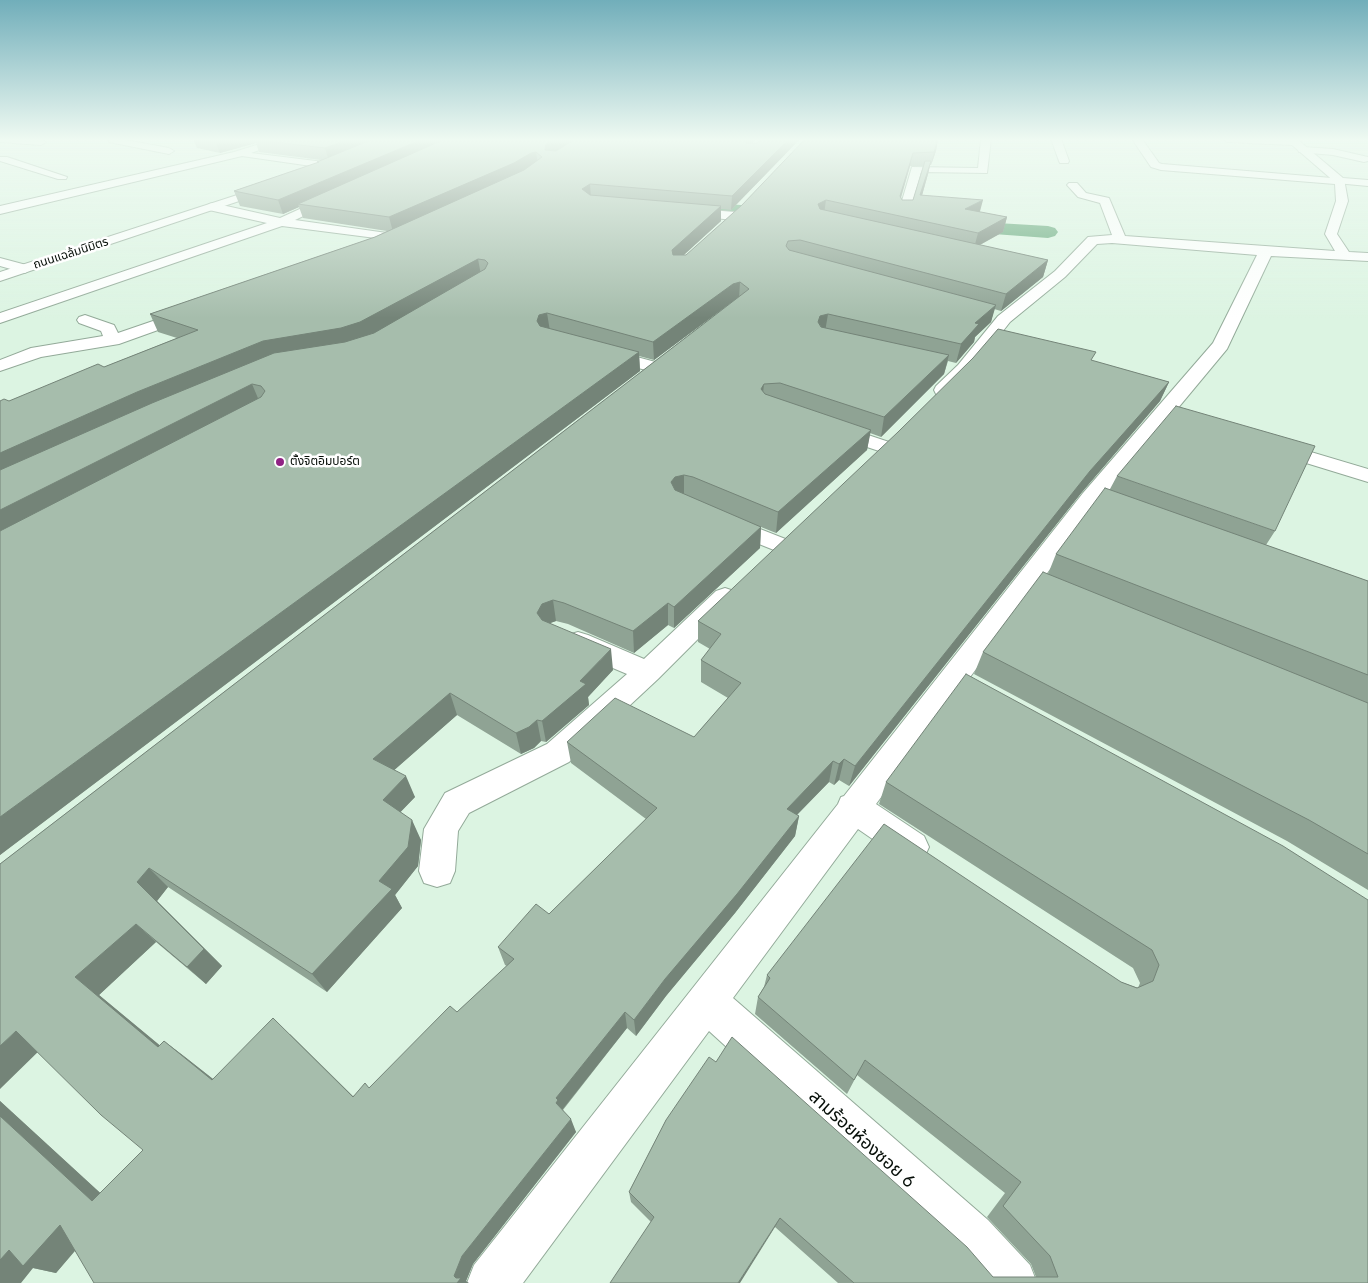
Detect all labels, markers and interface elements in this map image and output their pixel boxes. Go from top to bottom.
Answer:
street label: ถนนแฉล้มนิมิตร [32,235,110,273]
place label: ตั้งจิตอิมปอร์ต [290,455,360,469]
marker: ตั้งจิตอิมปอร์ต [274,456,286,468]
street label: สามร้อยห้องซอย 6 [803,1087,919,1193]

